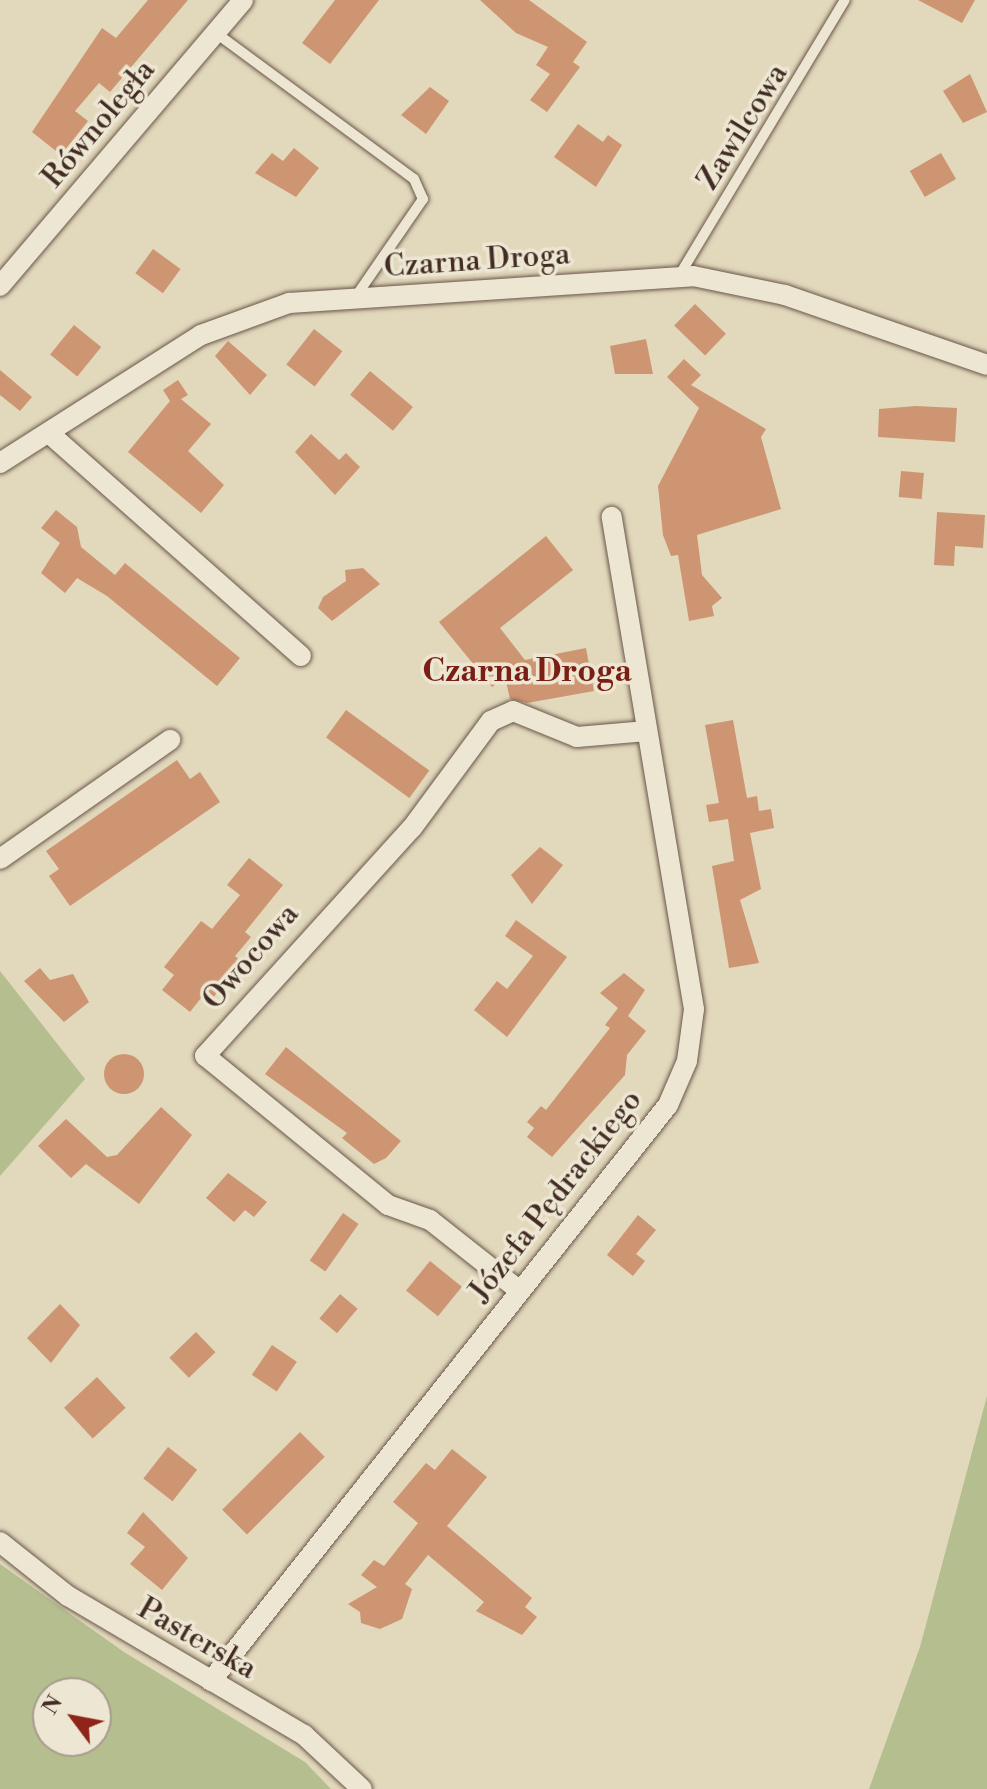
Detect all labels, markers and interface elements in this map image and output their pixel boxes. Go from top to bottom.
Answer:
street label: Równoległa [35,53,163,195]
street label: Zawilcowa [690,57,796,197]
street label: Czarna Droga [383,237,571,285]
district label: Czarna Droga [422,652,632,690]
street label: Owocowa [195,897,307,1017]
street label: Józefa Pędrackiego [462,1083,650,1309]
street label: Pasterska [131,1591,263,1687]
north arrow [32,1677,112,1757]
text: N [37,1691,69,1720]

